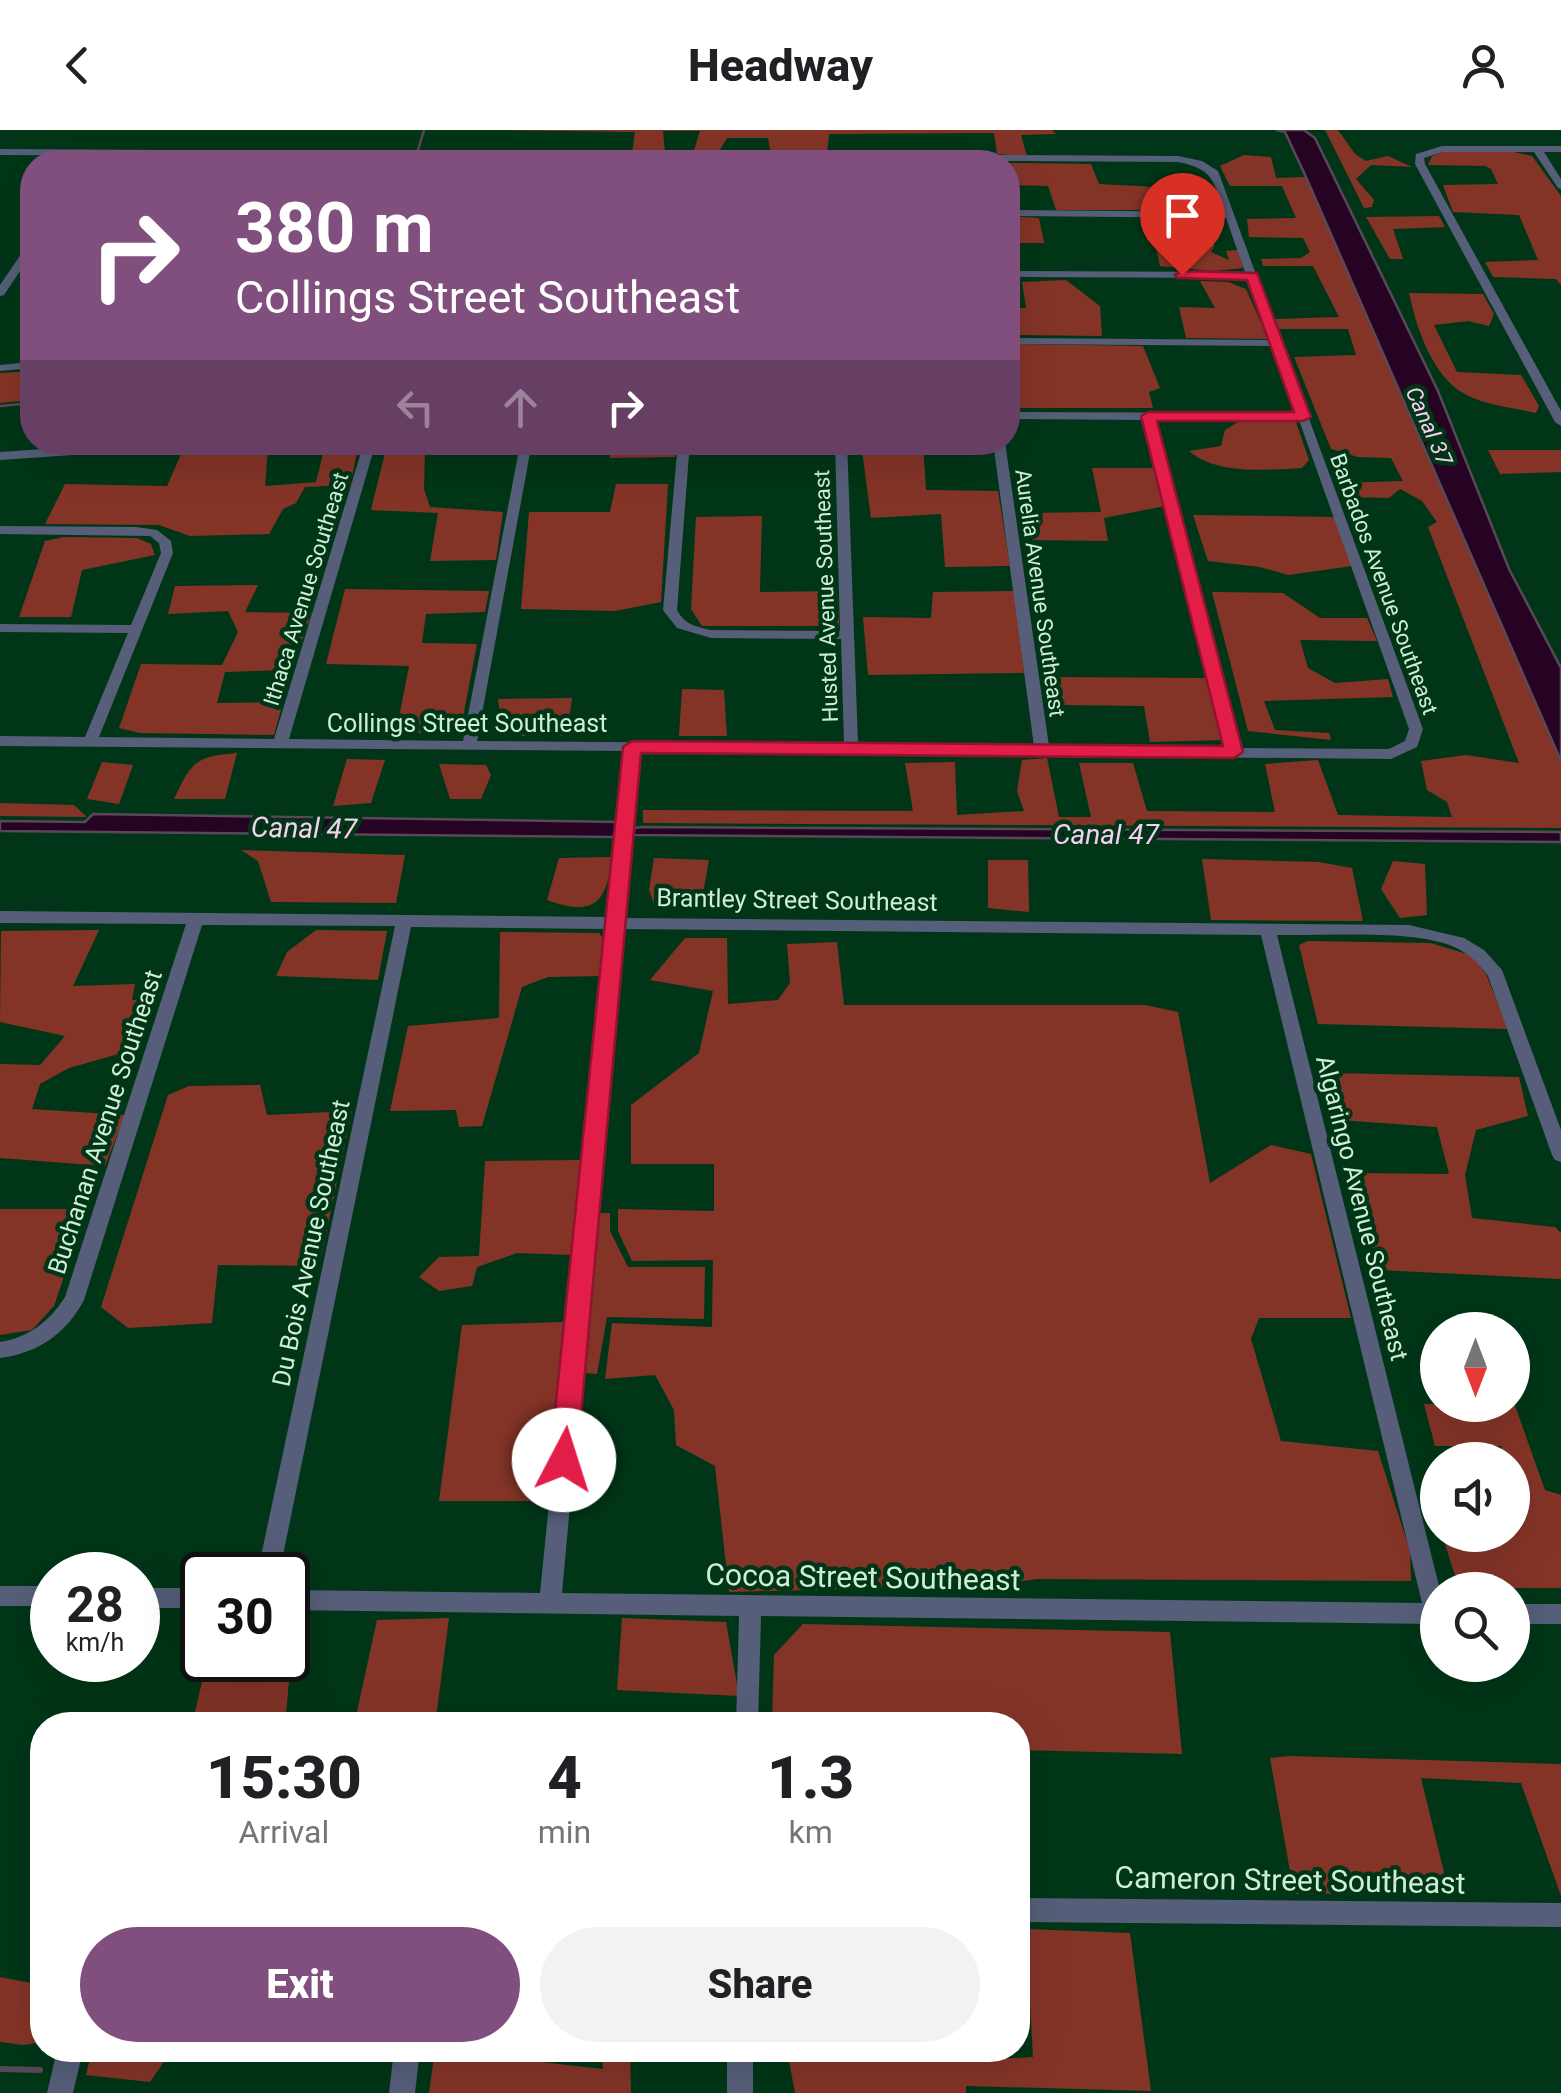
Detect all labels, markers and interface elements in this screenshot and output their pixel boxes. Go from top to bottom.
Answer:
icon: back [50,38,105,93]
icon: person [1456,38,1511,93]
text: Headway [688,39,873,92]
pin [1140,173,1225,276]
text: 380 m [235,187,434,269]
icon: arrive [1155,188,1210,243]
icon: right [70,190,200,320]
text: Collings Street Southeast [235,271,740,324]
icon: left [388,380,443,435]
icon: ahead [493,380,548,435]
icon: right [598,380,653,435]
water label: Canal 37 [1401,383,1458,470]
street label: Barbados Avenue Southeast [1325,450,1443,718]
street label: Aurelia Avenue Southeast [1010,467,1070,719]
street label: Ithaca Avenue Southeast [259,469,353,709]
street label: Husted Avenue Southeast [809,469,843,723]
street label: Collings Street Southeast [327,709,607,738]
water label: Canal 47 [251,811,358,845]
water label: Canal 47 [1053,818,1160,851]
street label: Brantley Street Southeast [656,883,938,917]
street label: Buchanan Avenue Southeast [42,966,168,1278]
street label: Algaringo Avenue Southeast [1310,1052,1414,1364]
street label: Du Bois Avenue Southeast [266,1097,356,1389]
north arrow [1420,1312,1530,1422]
map controls [1420,1312,1530,1682]
position arrow [512,1408,616,1512]
button: sound [1420,1442,1530,1552]
speed limit sign: 30 [180,1552,310,1682]
street label: Cocoa Street Southeast [705,1557,1021,1597]
button: search [1420,1572,1530,1682]
text: 28 [66,1576,124,1634]
text: km/h [66,1628,124,1657]
text: 15:30 [206,1742,362,1813]
text: 4 [547,1742,582,1813]
text: 1.3 [767,1742,854,1813]
text: Arrival [238,1813,329,1851]
text: min [538,1813,591,1851]
text: km [788,1813,833,1851]
street label: Cameron Street Southeast [1114,1859,1466,1901]
button: Exit [80,1927,520,2042]
button: Share [540,1927,980,2042]

